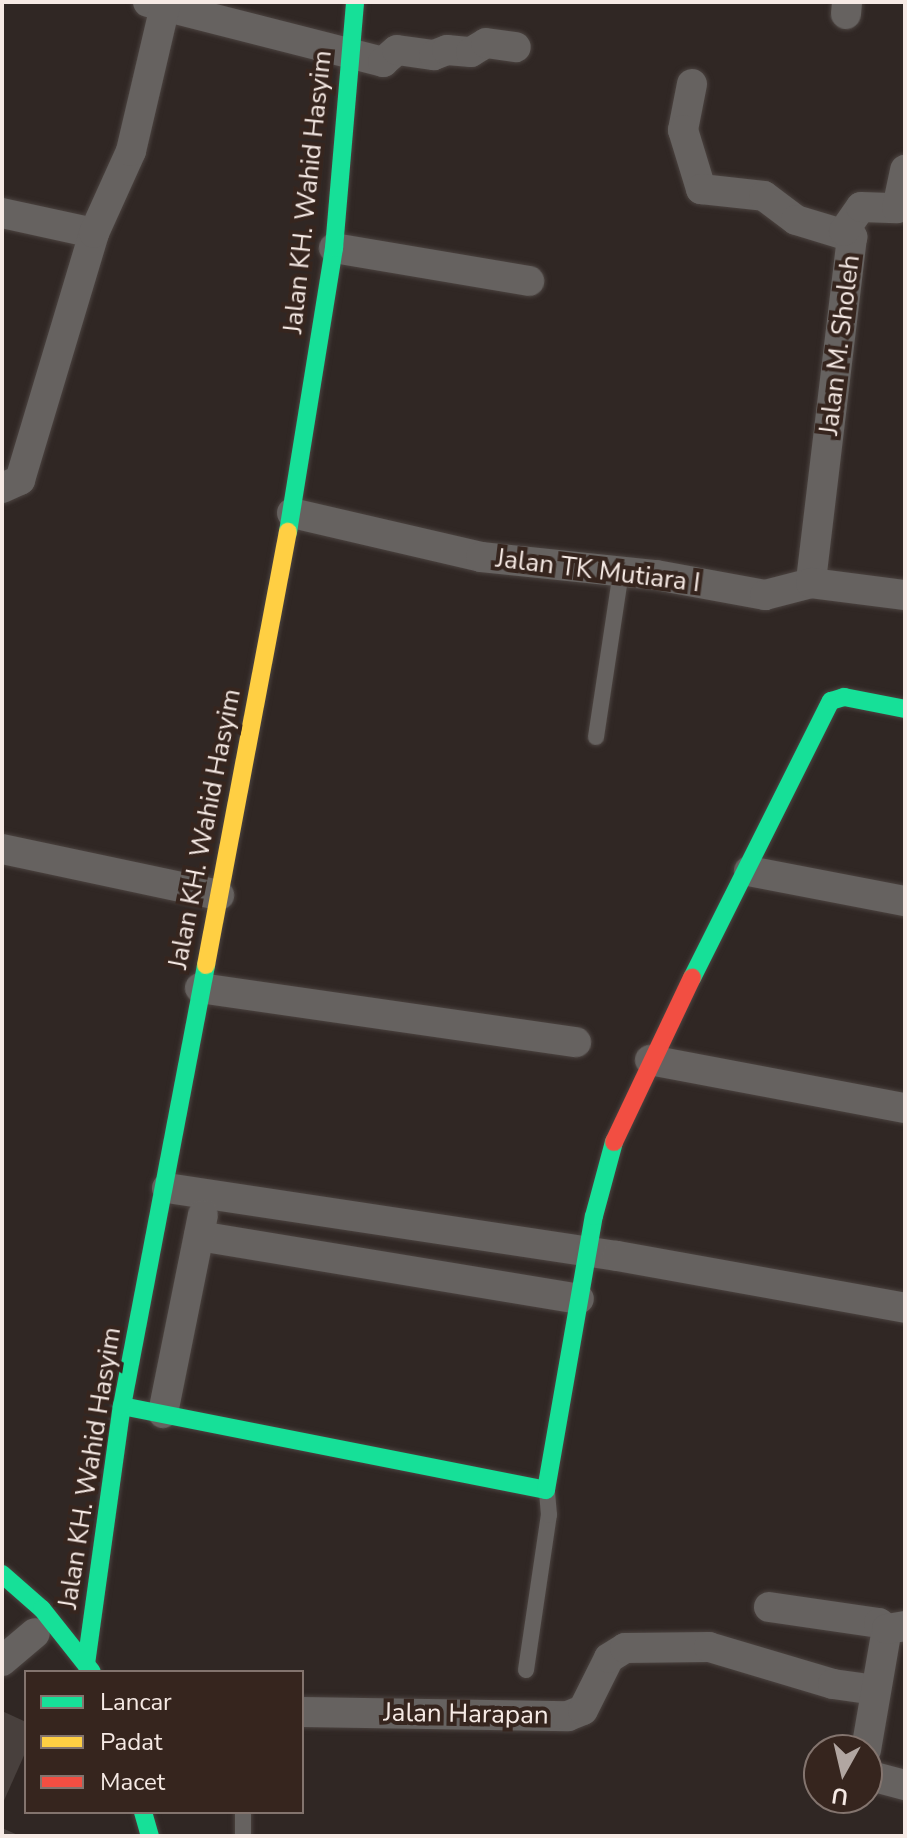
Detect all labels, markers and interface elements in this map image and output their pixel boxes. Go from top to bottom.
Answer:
street label: Jalan KH. Wahid Hasyim [278,49,338,335]
street label: Jalan M. Sholeh [813,253,867,437]
street label: Jalan TK Mutiara I [494,543,702,599]
street label: Jalan KH. Wahid Hasyim [163,686,247,972]
street label: Jalan KH. Wahid Hasyim [52,1325,128,1611]
legend [24,1670,304,1814]
text: Lancar [100,1686,172,1718]
street label: Jalan Harapan [383,1697,549,1731]
text: Padat [100,1726,162,1758]
north arrow [803,1734,883,1814]
text: Macet [100,1766,165,1798]
text: U [830,1780,850,1812]

